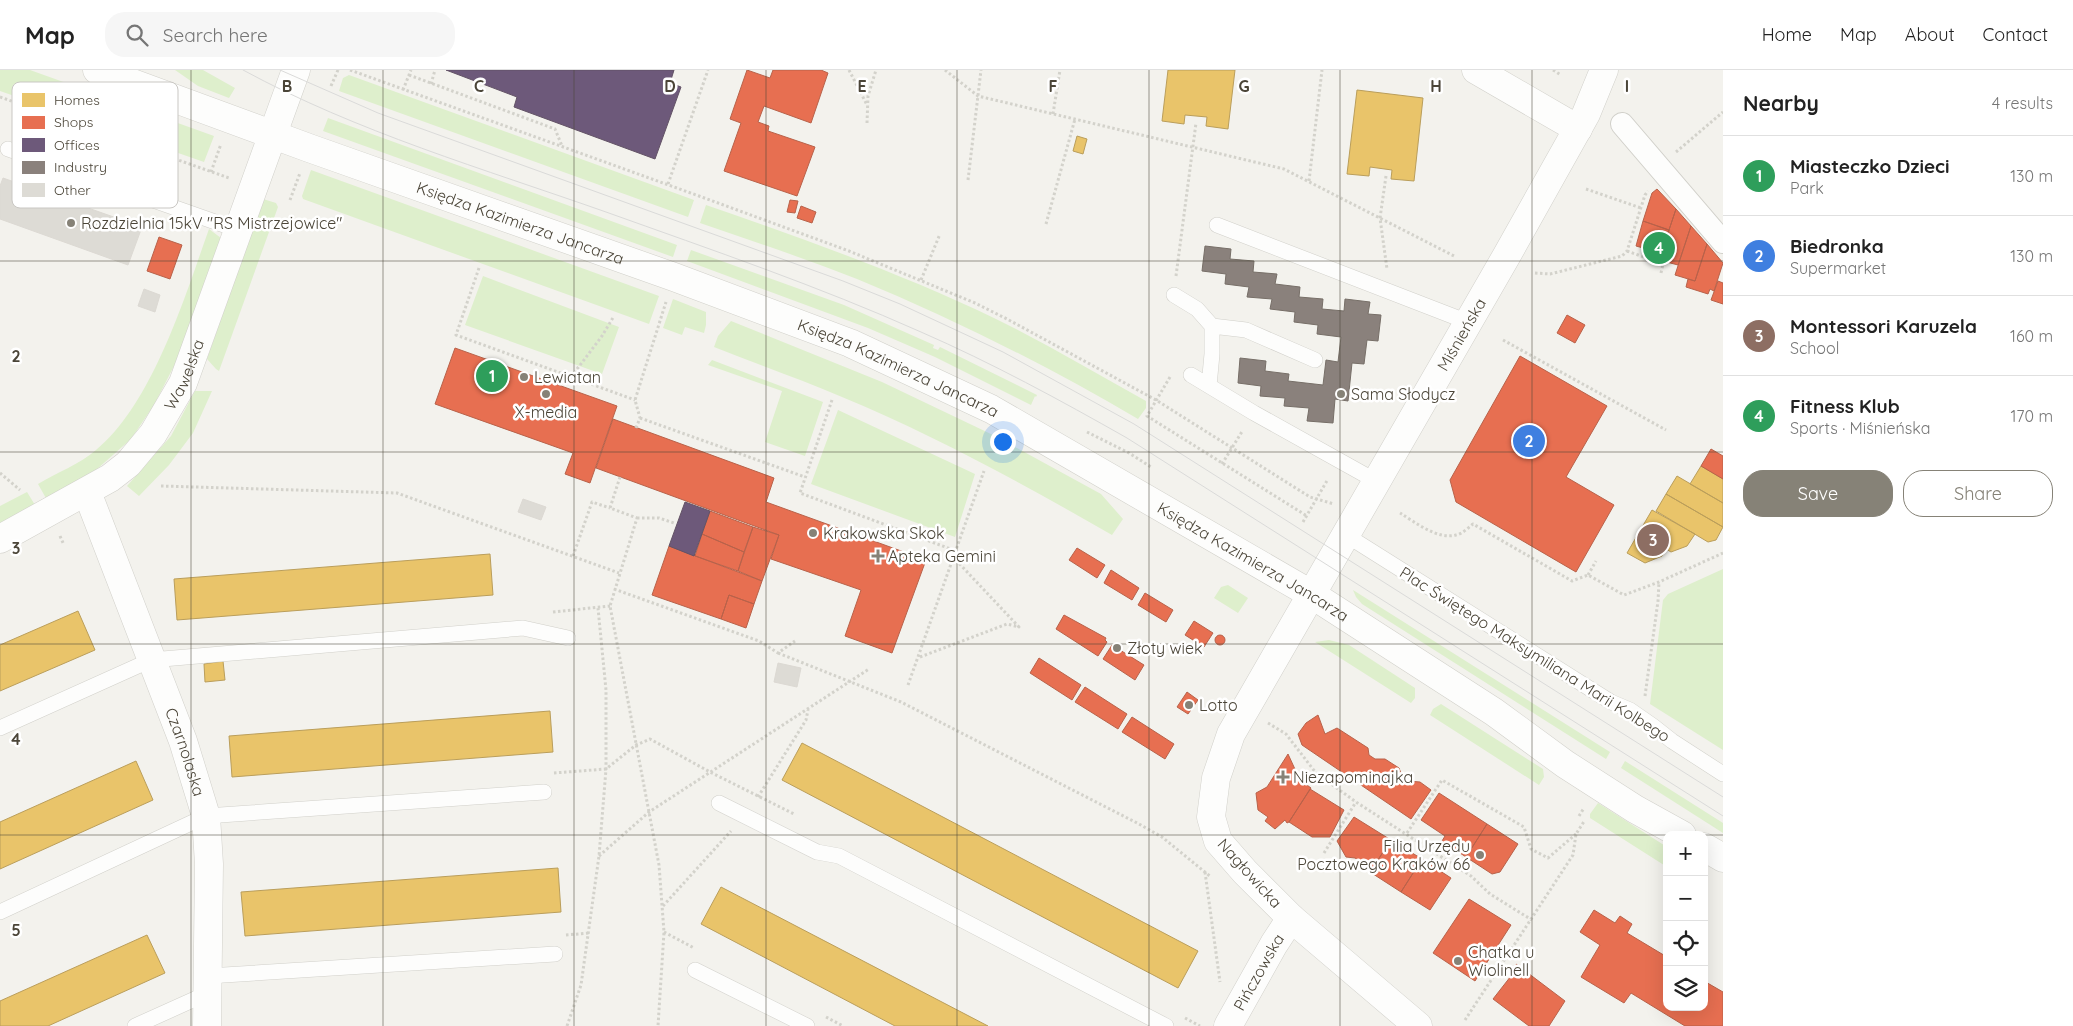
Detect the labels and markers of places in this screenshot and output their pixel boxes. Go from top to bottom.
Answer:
place label: Rozdzielnia 15kV "RS Mistrzejowice" [81,213,343,233]
marker: Rozdzielnia 15kV "RS Mistrzejowice" [65,217,77,229]
pin: 4 [1643,229,1675,267]
pin: 1 [476,357,508,395]
place label: Lewiatan [534,367,601,387]
marker: Lewiatan [518,371,530,383]
place label: Sama Słodycz [1351,384,1455,404]
marker: X-media [540,388,552,400]
marker: Sama Słodycz [1335,388,1347,400]
place label: X-media [515,402,577,422]
pin: 2 [1513,422,1545,460]
pin: 3 [1637,521,1669,559]
place label: Krakowska Skok [823,523,945,543]
marker: Krakowska Skok [807,527,819,539]
place label: Apteka Gemini [888,546,996,566]
marker: Apteka Gemini [872,550,884,562]
place label: Złoty wiek [1127,638,1203,658]
marker: Złoty wiek [1111,642,1123,654]
place label: Lotto [1199,695,1238,715]
marker: Lotto [1183,699,1195,711]
place label: Niezapominajka [1293,767,1413,787]
marker: Niezapominajka [1277,771,1289,783]
place label: Filia Urzędu Pocztowego Kraków 66 [1297,836,1470,874]
marker: Filia Urzędu Pocztowego Kraków 66 [1474,849,1486,861]
place label: Chatka u Wiolinell [1468,942,1534,980]
marker: Chatka u Wiolinell [1452,955,1464,967]

